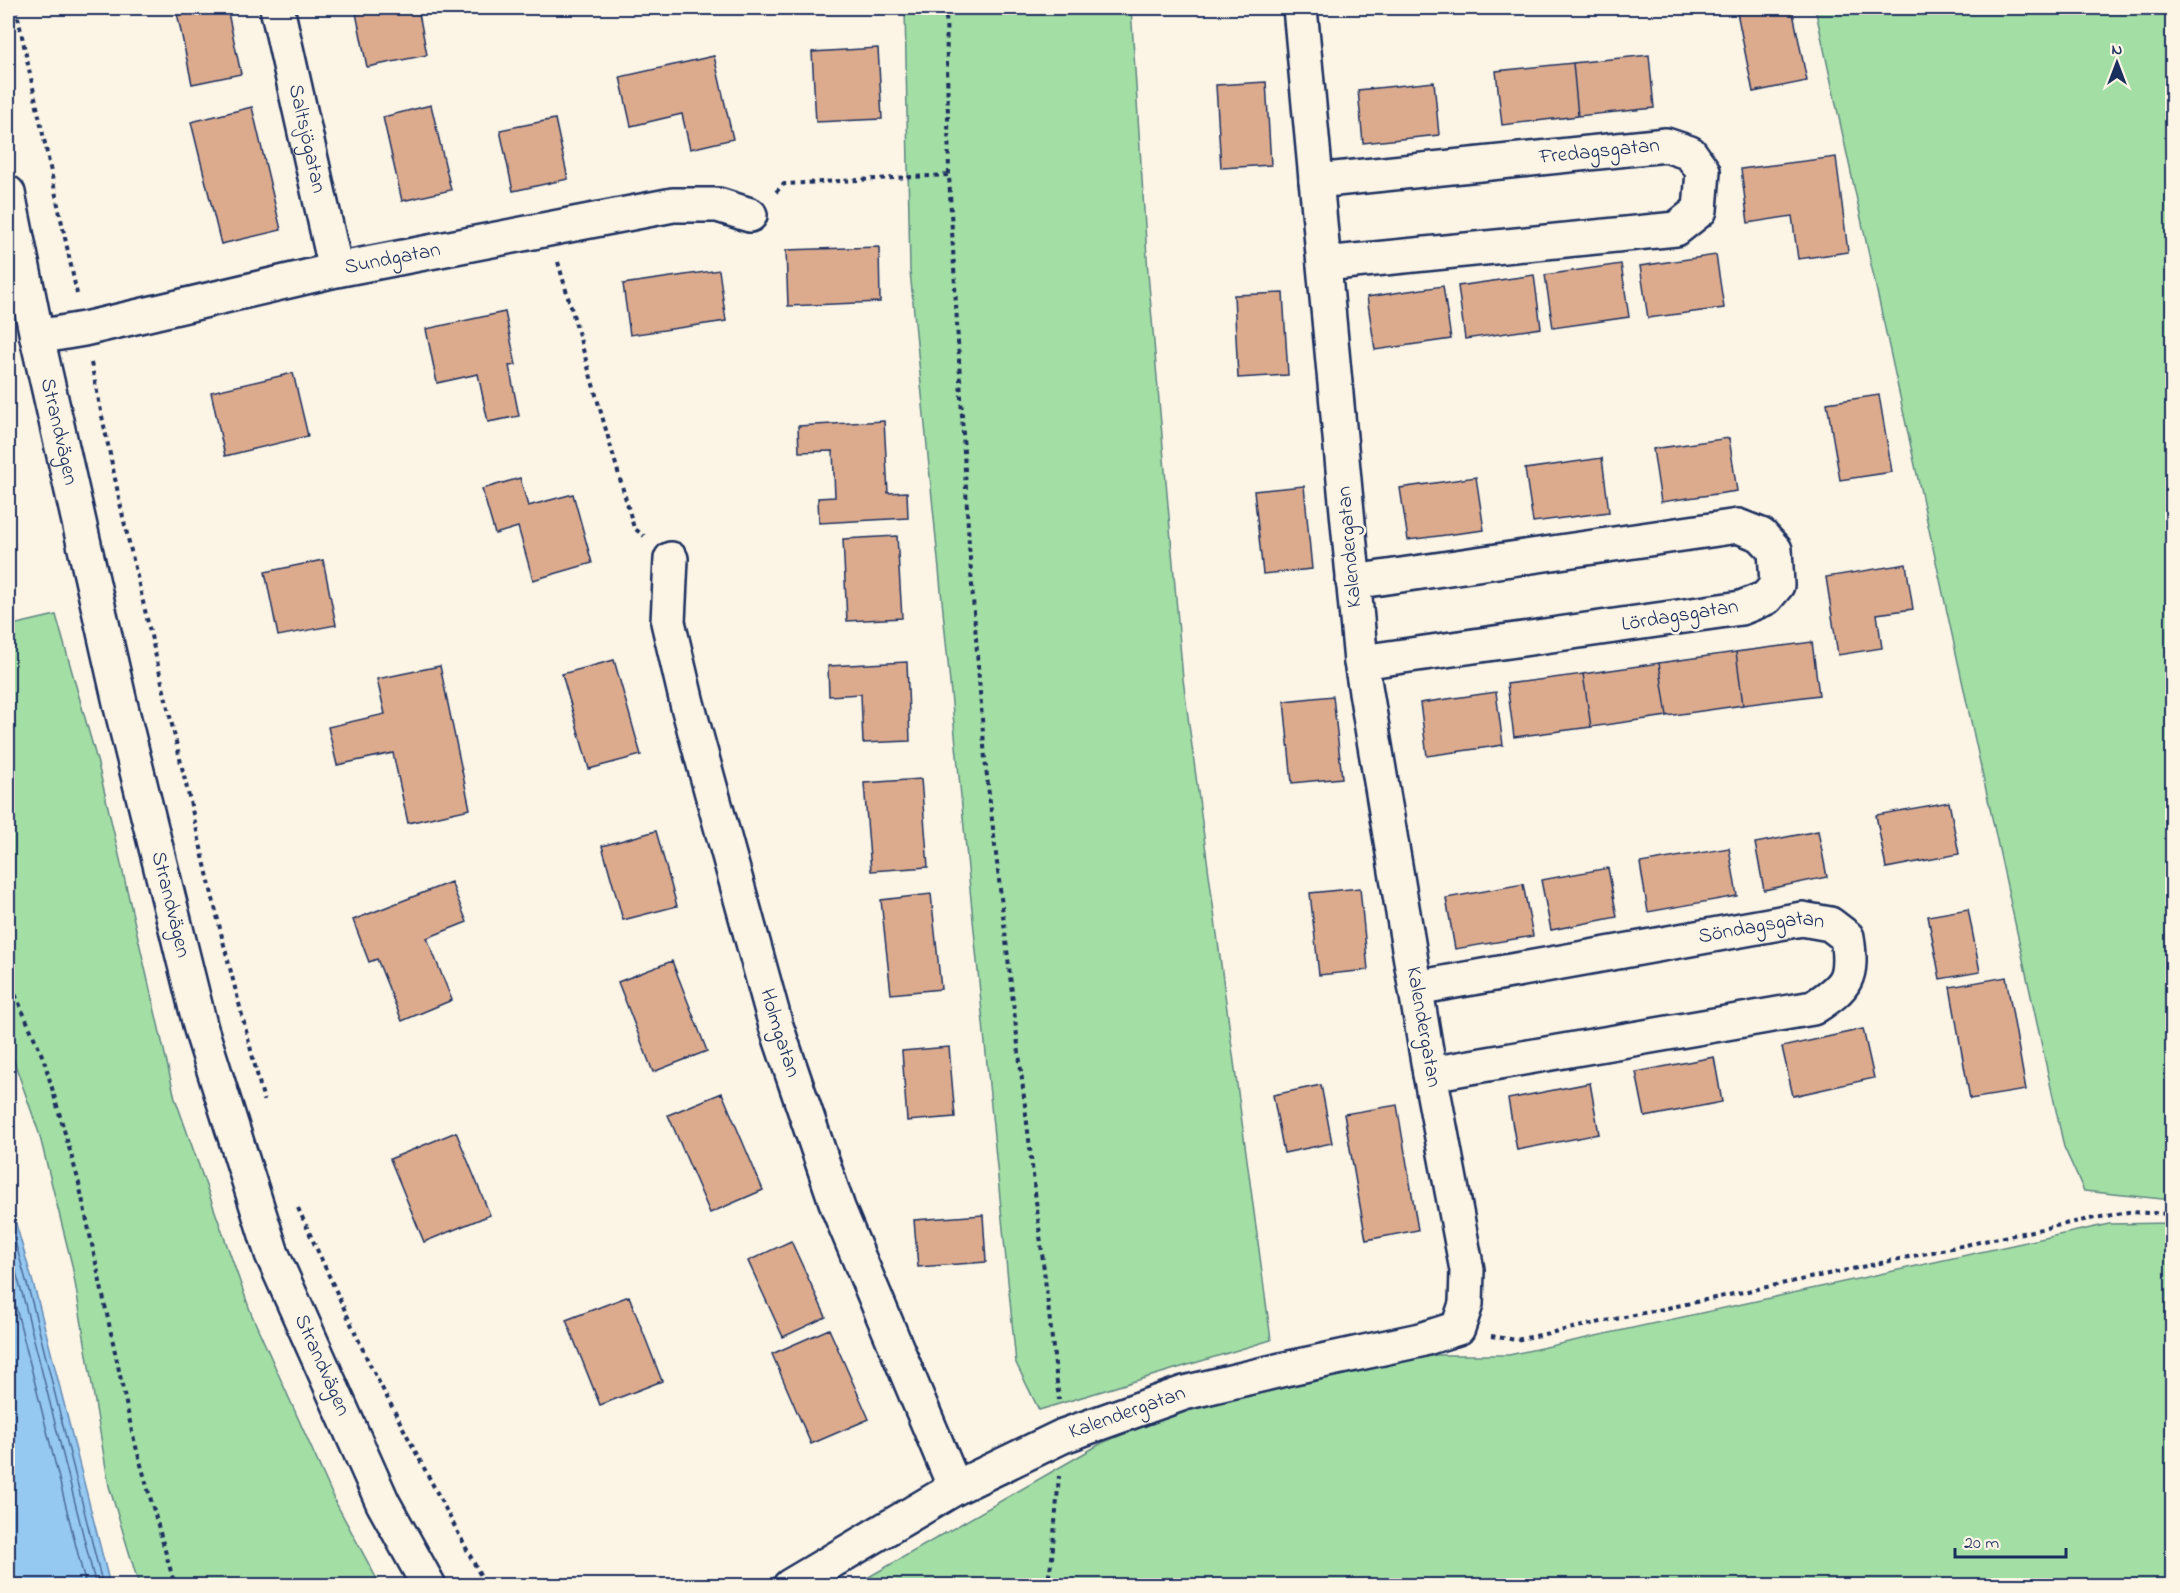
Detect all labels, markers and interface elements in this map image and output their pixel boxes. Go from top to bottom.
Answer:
north arrow [2087,33,2147,93]
text: N [2112,38,2123,62]
street label: Saltsjögatan [280,81,333,196]
street label: Fredagsgatan [1537,131,1661,173]
street label: Sundgatan [342,235,443,283]
street label: Strandvägen [32,375,85,488]
street label: Kalendergatan [1330,485,1372,609]
street label: Lördagsgatan [1619,592,1741,642]
street label: Strandvägen [142,848,198,961]
street label: Söndagsgatan [1696,904,1827,952]
street label: Kalendergatan [1396,964,1448,1090]
street label: Holmgatan [751,985,807,1082]
street label: Strandvägen [286,1310,357,1421]
street label: Kalendergatan [1065,1379,1190,1448]
scale bar [1955,1521,2066,1559]
text: 20 m [1964,1531,1999,1557]

